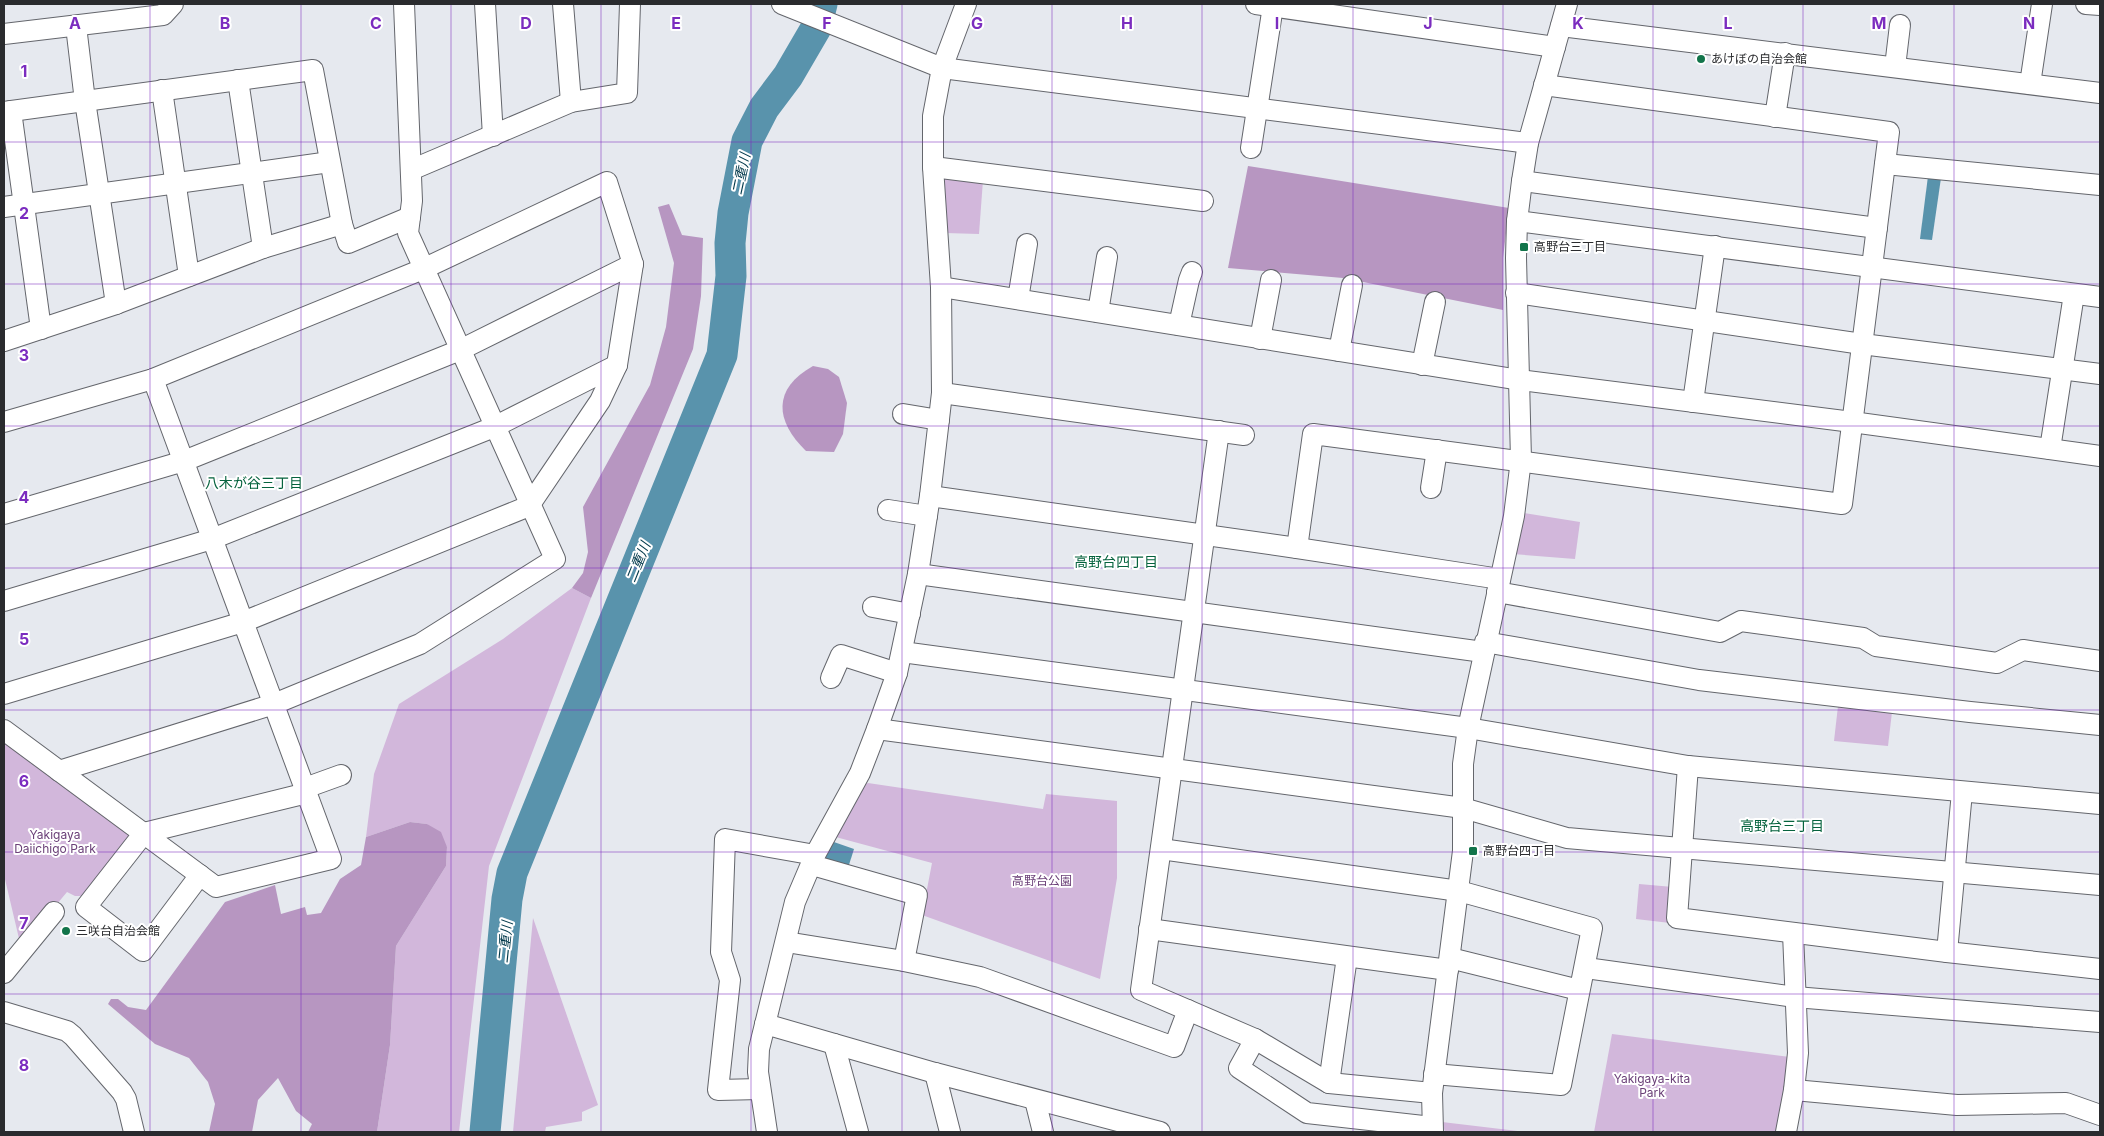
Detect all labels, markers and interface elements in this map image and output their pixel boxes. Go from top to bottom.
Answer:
text: A [69,13,81,33]
text: B [220,13,230,33]
text: C [370,13,382,33]
text: D [520,13,532,33]
text: E [671,13,681,33]
text: F [822,13,832,33]
text: G [971,13,983,33]
text: H [1121,13,1133,33]
text: I [1275,13,1279,33]
text: J [1423,13,1433,33]
text: K [1572,13,1584,33]
text: L [1723,13,1733,33]
text: M [1872,13,1886,33]
text: N [2023,13,2035,33]
place label: あけぼの自治会館 [1711,51,1807,66]
marker: あけぼの自治会館 [1695,53,1707,65]
text: 1 [21,61,27,81]
water label: 二重川 [728,150,754,196]
text: 2 [19,203,29,223]
place label: 高野台三丁目 [1534,239,1606,254]
marker: 高野台三丁目 [1518,241,1530,253]
text: 3 [19,345,29,365]
district label: 八木が谷三丁目 [205,474,303,491]
text: 4 [19,487,30,507]
water label: 二重川 [622,537,654,584]
district label: 高野台四丁目 [1074,553,1158,570]
text: 5 [19,629,29,649]
text: 6 [19,771,29,791]
district label: 高野台三丁目 [1740,817,1824,834]
park label: Yakigaya Daiichigo Park [14,827,96,856]
place label: 高野台四丁目 [1483,843,1555,858]
marker: 高野台四丁目 [1467,845,1479,857]
park label: 高野台公園 [1012,873,1072,888]
text: 7 [19,913,29,933]
water label: 二重川 [494,918,515,964]
place label: 三咲台自治会館 [76,923,160,938]
marker: 三咲台自治会館 [60,925,72,937]
text: 8 [19,1055,29,1075]
park label: Yakigaya-kita Park [1614,1071,1690,1100]

